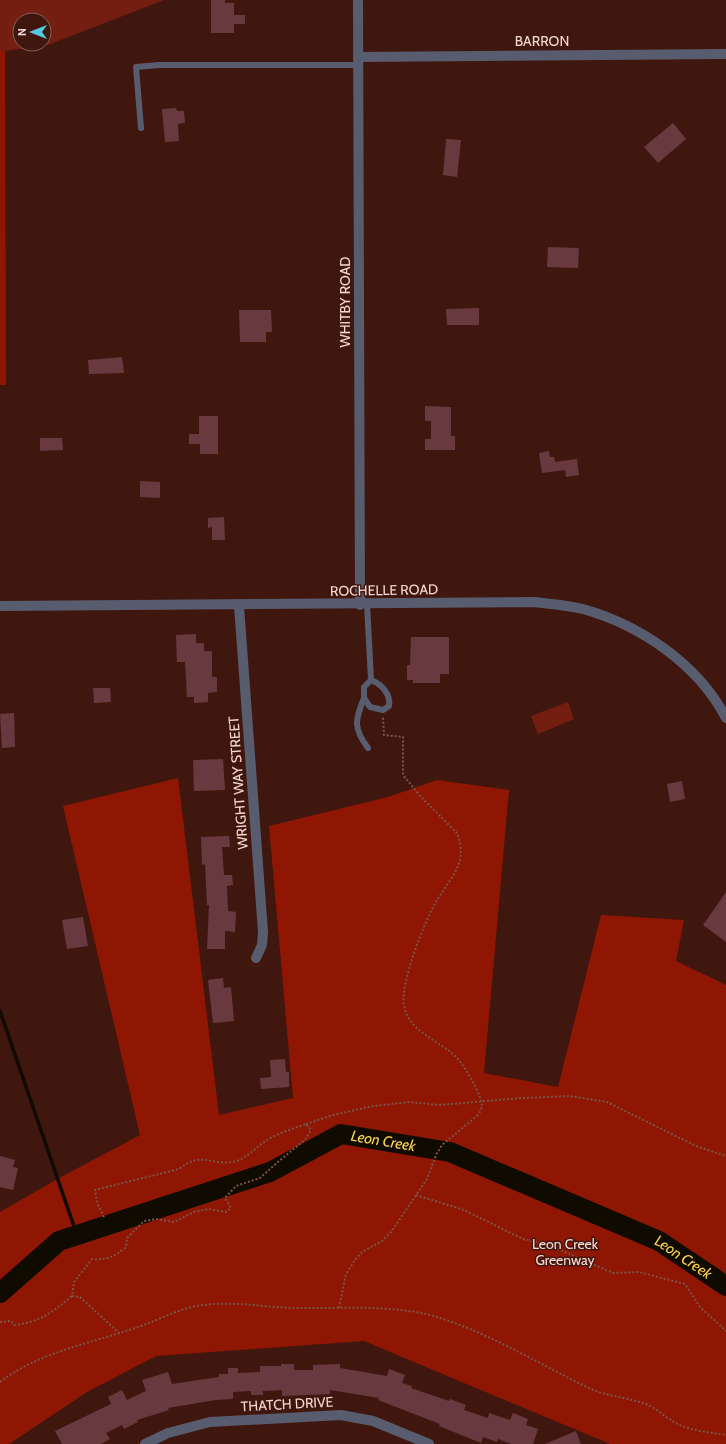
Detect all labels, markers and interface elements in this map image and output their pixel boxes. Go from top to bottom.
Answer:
north arrow [12,12,52,52]
text: N [15,28,29,36]
street label: BARRON [515,32,569,50]
street label: WHITBY ROAD [336,256,354,348]
street label: ROCHELLE ROAD [330,580,438,600]
street label: WRIGHT WAY STREET [224,715,252,850]
water label: Leon Creek [350,1127,418,1155]
water label: Leon Creek [652,1231,716,1283]
park label: Leon Creek Greenway [532,1235,599,1269]
street label: THATCH DRIVE [240,1393,334,1415]

